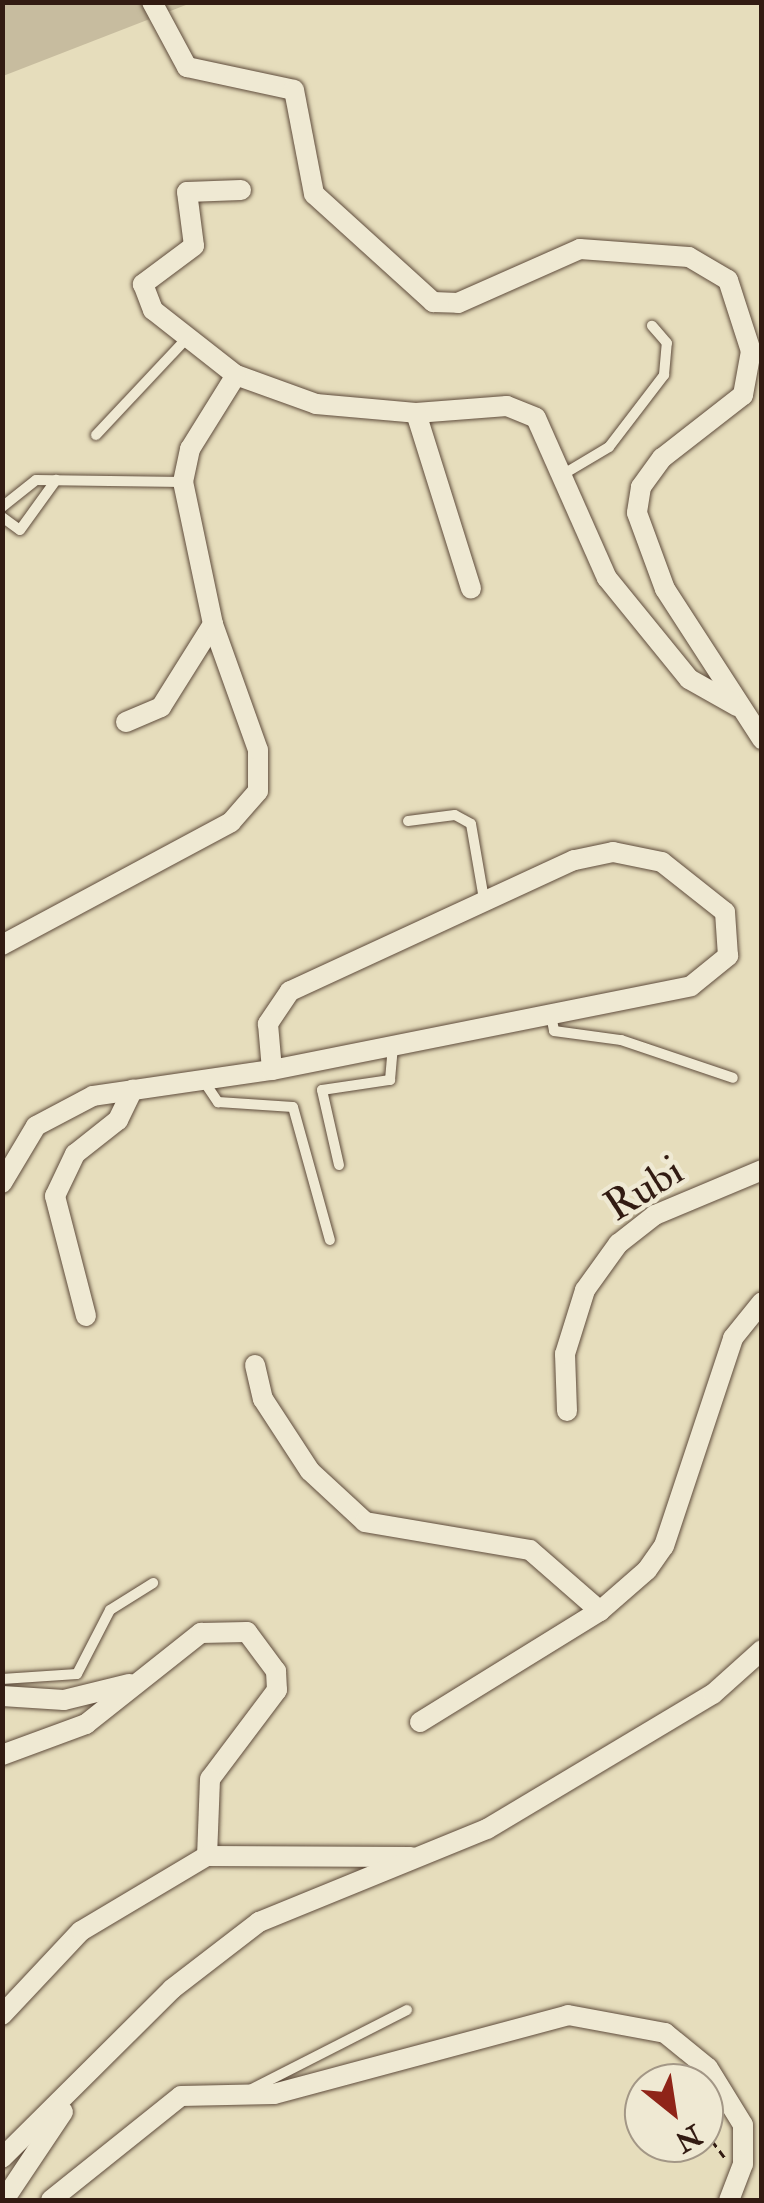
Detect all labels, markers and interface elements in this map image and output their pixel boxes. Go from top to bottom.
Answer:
street label: Rubi [596,1146,692,1232]
north arrow [624,2063,724,2163]
text: N [669,2116,708,2159]

